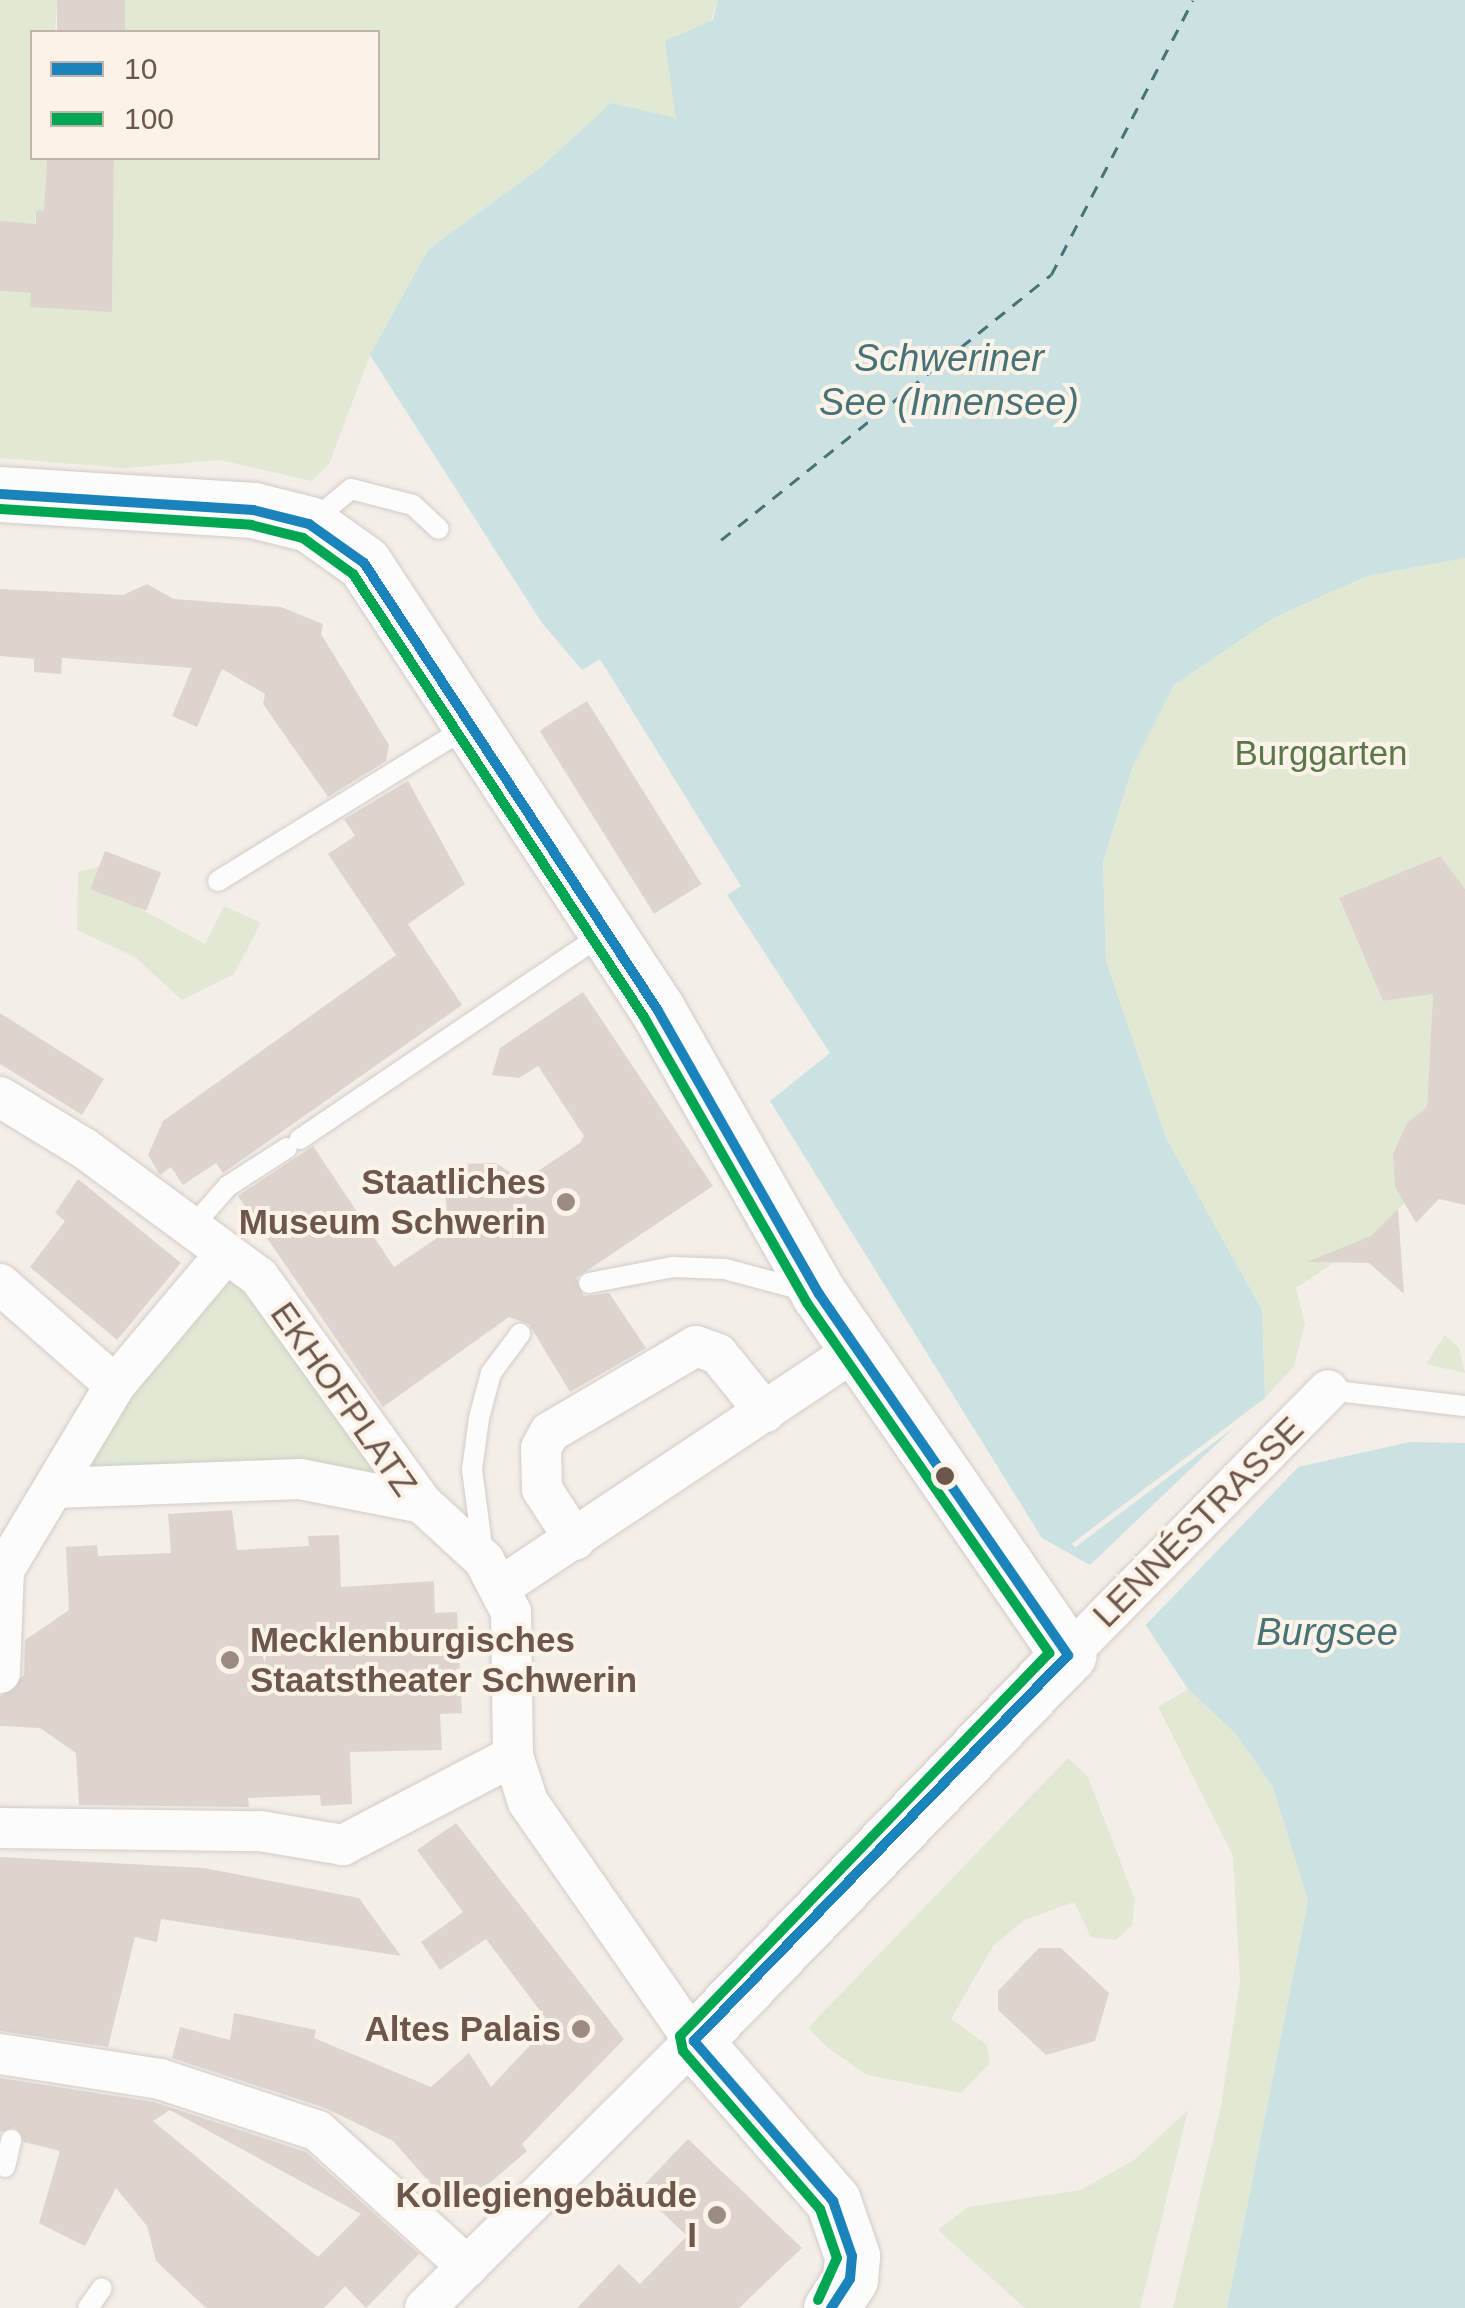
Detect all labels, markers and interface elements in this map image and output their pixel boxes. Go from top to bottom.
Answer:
legend [30,30,380,160]
text: 10 [124,52,157,85]
text: 100 [124,102,174,135]
water label: Schweriner See (Innensee) [819,336,1079,426]
park label: Burggarten [1234,732,1408,774]
place label: Staatliches Museum Schwerin [239,1161,546,1243]
marker: Staatliches Museum Schwerin [555,1191,577,1213]
street label: EKHOFPLATZ [262,1294,426,1504]
street label: LENNÉSTRASSE [1084,1408,1312,1636]
unlabelled marker [935,1466,955,1486]
water label: Burgsee [1256,1610,1398,1656]
place label: Mecklenburgisches Staatstheater Schwerin [250,1619,637,1701]
marker: Mecklenburgisches Staatstheater Schwerin [219,1649,241,1671]
place label: Altes Palais [365,2008,561,2050]
marker: Altes Palais [570,2018,592,2040]
place label: Kollegiengebäude I [396,2174,697,2256]
marker: Kollegiengebäude I [706,2204,728,2226]

